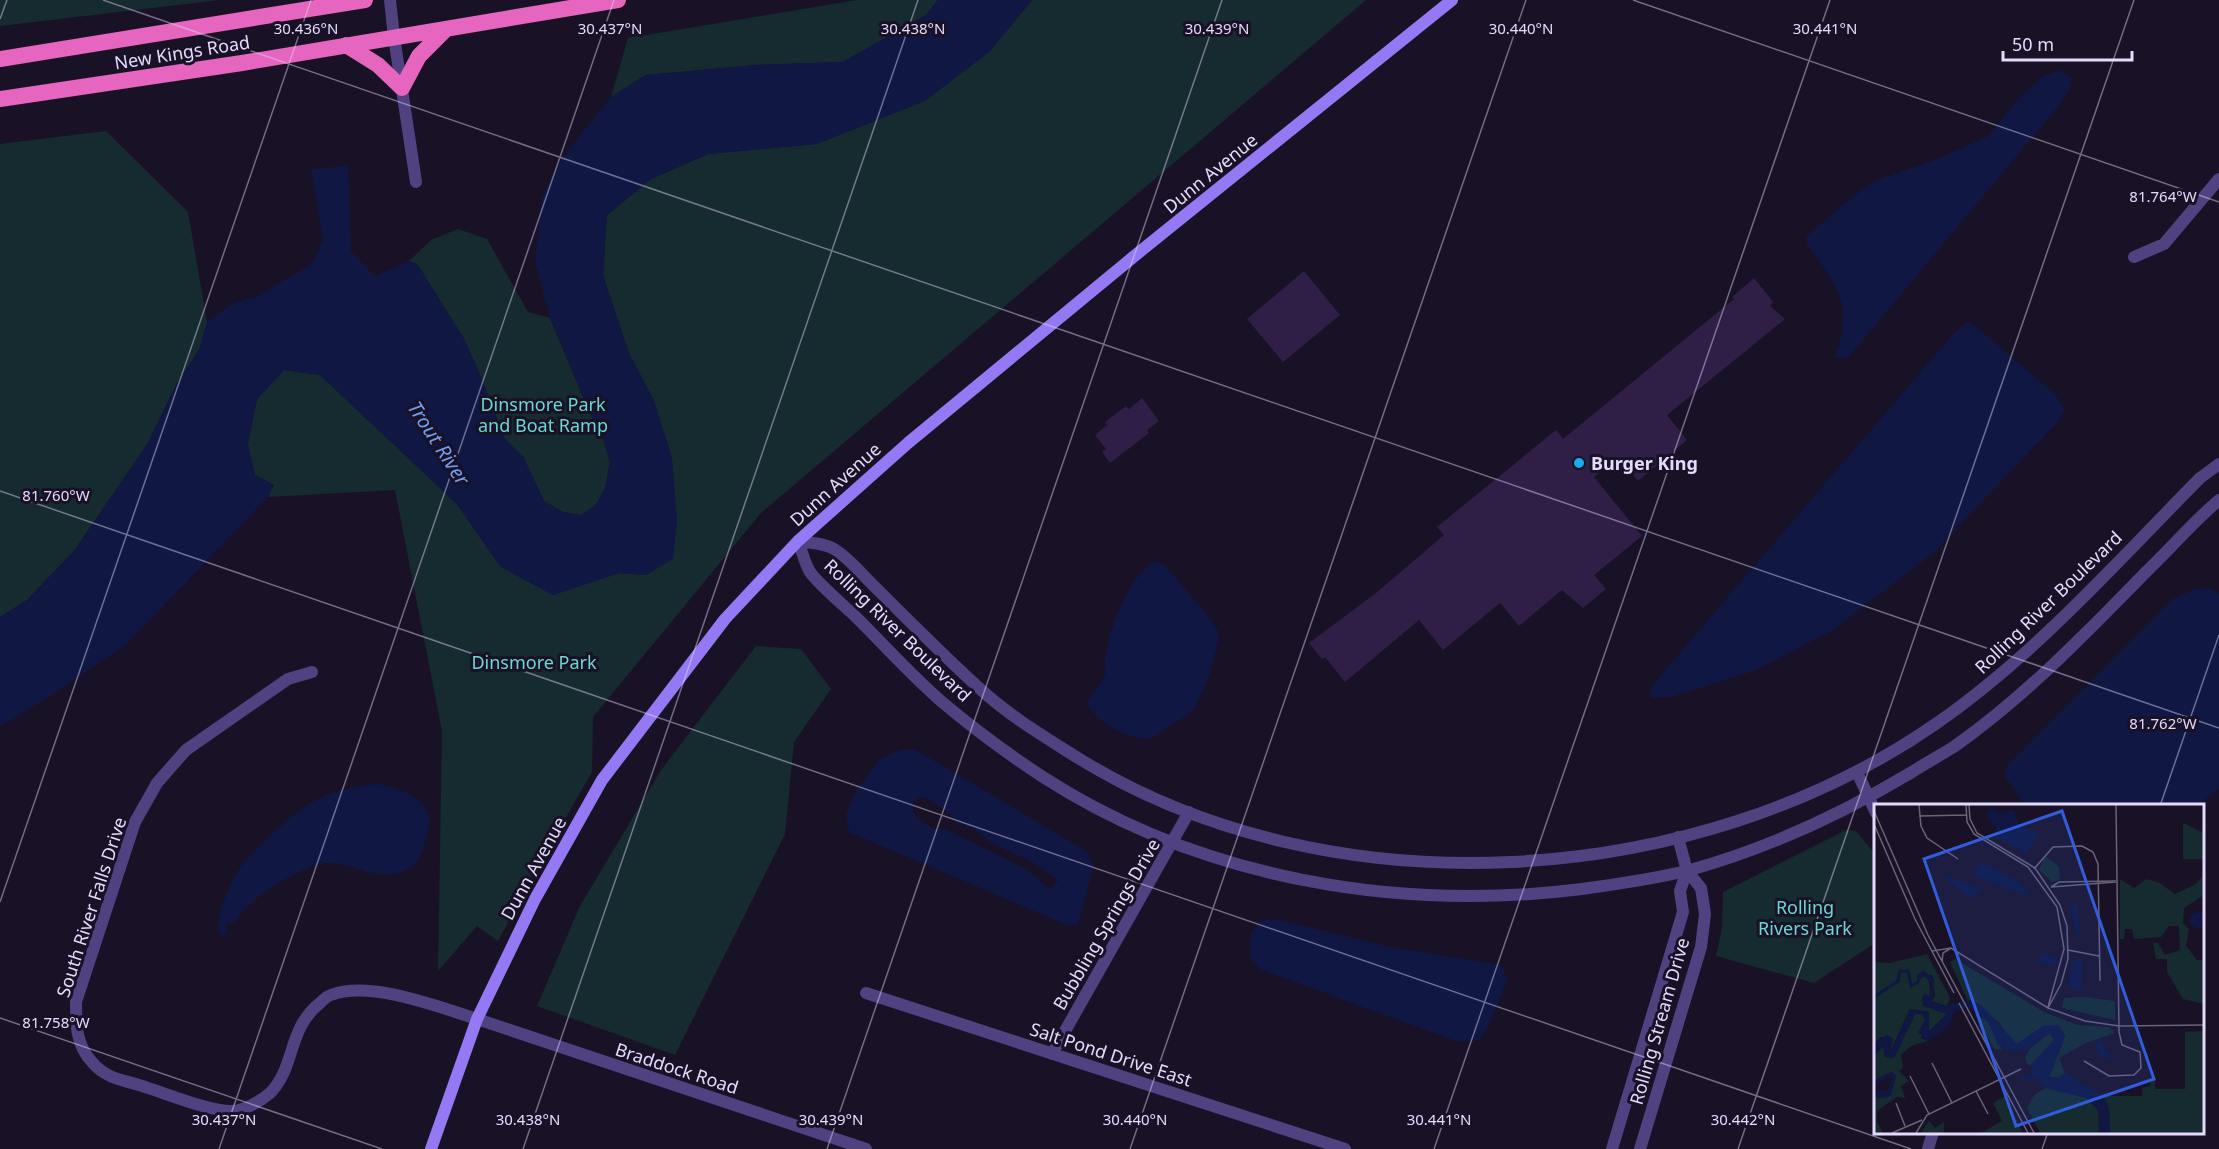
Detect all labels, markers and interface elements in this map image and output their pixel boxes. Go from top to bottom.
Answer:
text: 30.436°N [274,18,338,38]
text: 30.437°N [578,18,642,38]
text: 30.438°N [881,18,945,38]
text: 30.439°N [1185,18,1249,38]
text: 30.440°N [1489,18,1553,38]
text: 30.441°N [1793,18,1857,38]
scale bar [2003,24,2132,62]
street label: New Kings Road [113,29,251,75]
text: 50 m [2012,32,2054,56]
street label: Dunn Avenue [1158,128,1262,218]
text: 81.764°W [2129,186,2197,206]
park label: Dinsmore Park and Boat Ramp [478,392,608,437]
water label: Trout River [402,396,477,491]
street label: Dunn Avenue [784,437,886,531]
place label: Burger King [1591,451,1698,475]
marker: Burger King [1572,456,1586,470]
text: 81.760°W [22,485,90,505]
street label: Rolling River Boulevard [1969,525,2127,679]
street label: Rolling River Boulevard [819,553,977,707]
park label: Dinsmore Park [471,650,597,674]
text: 81.762°W [2129,713,2197,733]
inset map [1874,804,2204,1134]
street label: Dunn Avenue [495,812,571,924]
street label: South River Falls Drive [51,814,131,1000]
street label: Bubbling Springs Drive [1047,834,1165,1014]
park label: Rolling Rivers Park [1758,895,1852,940]
street label: Rolling Stream Drive [1624,935,1694,1107]
text: 81.758°W [22,1012,90,1032]
street label: Salt Pond Drive East [1027,1016,1195,1092]
street label: Braddock Road [612,1037,742,1099]
text: 30.437°N [192,1109,256,1129]
text: 30.438°N [496,1109,560,1129]
text: 30.439°N [799,1109,863,1129]
text: 30.440°N [1103,1109,1167,1129]
text: 30.441°N [1407,1109,1471,1129]
text: 30.442°N [1711,1109,1775,1129]

